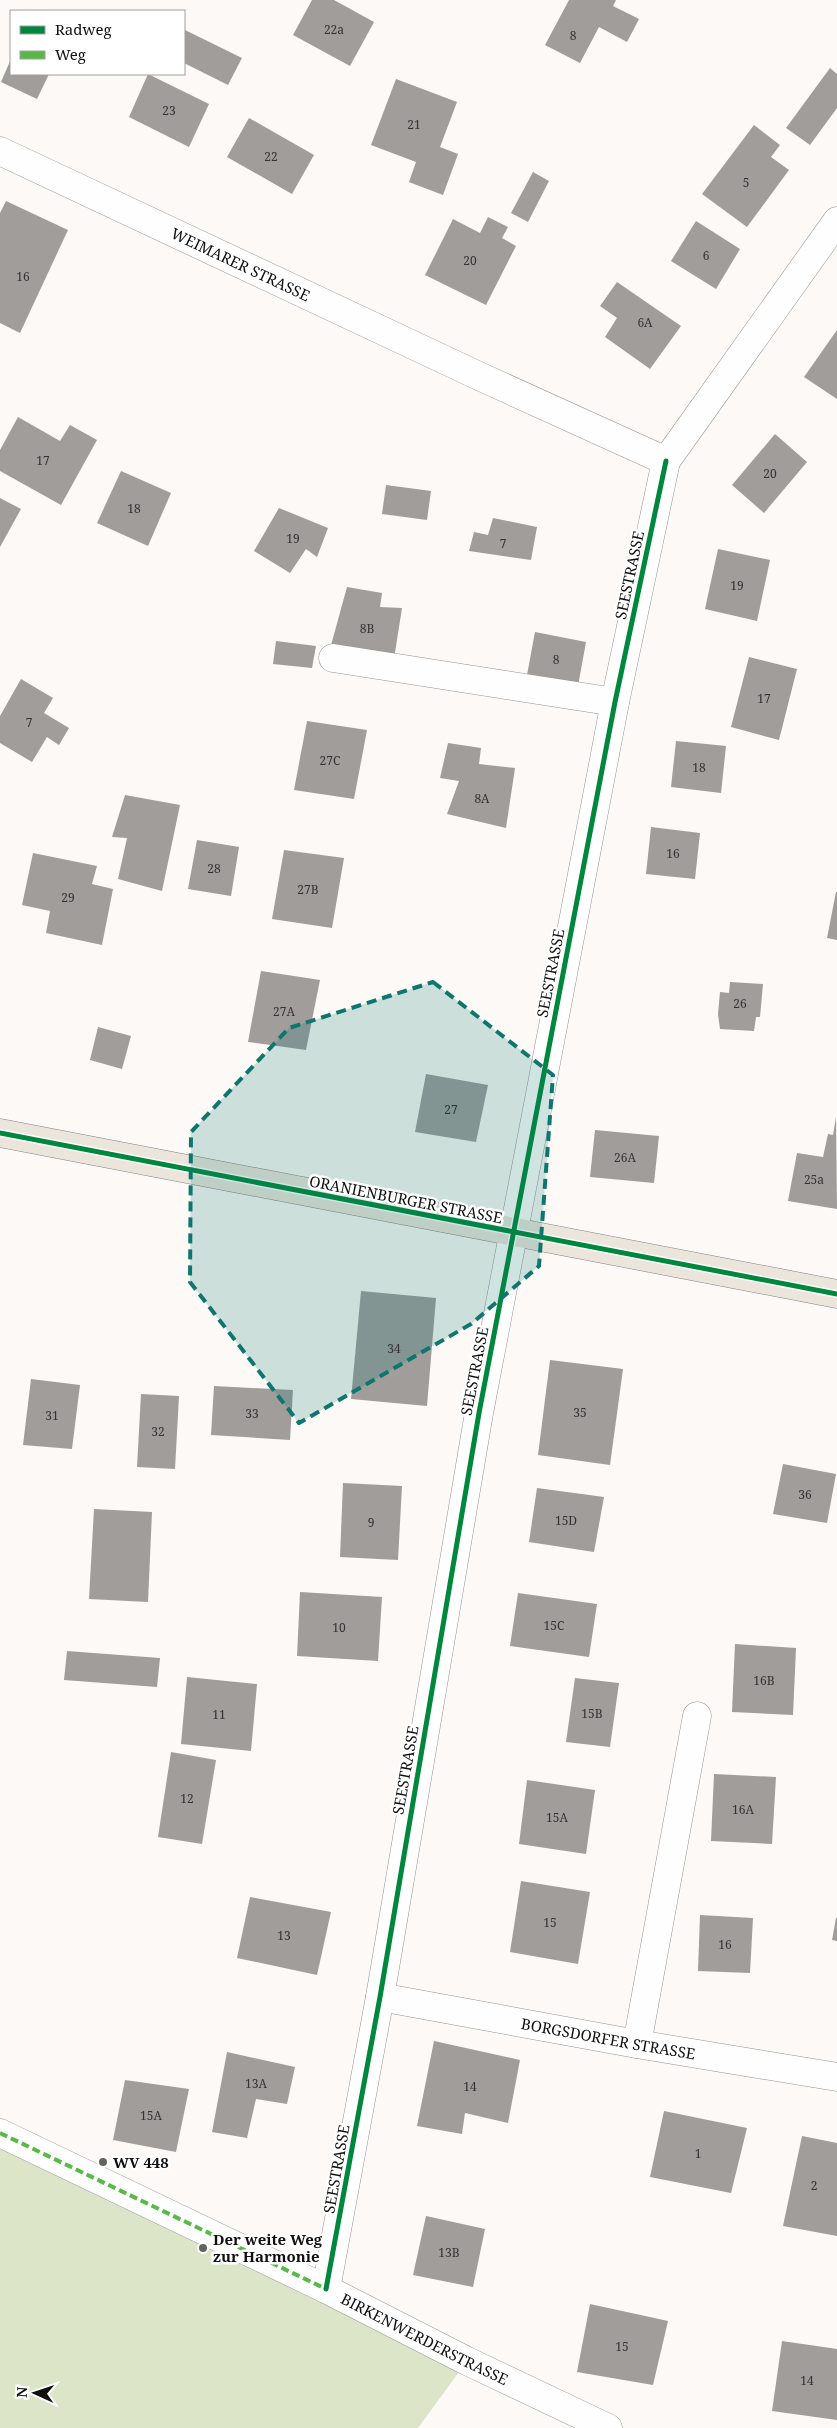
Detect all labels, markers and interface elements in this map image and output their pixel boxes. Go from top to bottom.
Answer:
legend [10,10,185,75]
text: Radweg [55,19,112,39]
house number: 22a [324,21,344,38]
house number: 8 [570,27,577,44]
text: Weg [55,44,86,64]
house number: 23 [162,102,176,119]
house number: 21 [407,116,421,133]
house number: 22 [264,148,278,165]
house number: 5 [743,174,749,191]
street label: WEIMARER STRASSE [168,223,314,305]
house number: 6 [703,247,710,264]
house number: 20 [463,252,477,269]
house number: 16 [16,268,30,285]
house number: 6A [637,314,653,331]
house number: 17 [36,452,50,469]
house number: 20 [763,465,777,482]
house number: 18 [127,500,141,517]
street label: SEESTRASSE [610,529,648,621]
house number: 19 [286,530,300,547]
house number: 7 [500,535,507,552]
house number: 19 [730,577,744,594]
house number: 8B [360,620,374,637]
house number: 8 [553,651,560,668]
house number: 17 [757,690,771,707]
house number: 7 [26,714,33,731]
house number: 27C [320,752,340,769]
house number: 18 [692,759,706,776]
house number: 8A [474,790,490,807]
house number: 16 [666,845,680,862]
house number: 28 [207,860,221,877]
house number: 27B [297,881,319,898]
house number: 29 [61,889,75,906]
street label: SEESTRASSE [532,927,568,1019]
house number: 26 [733,995,747,1012]
house number: 27A [273,1003,295,1020]
house number: 27 [444,1101,458,1118]
house number: 26A [614,1149,636,1166]
street label: ORANIENBURGER STRASSE [308,1170,504,1228]
house number: 25a [804,1171,824,1188]
street label: SEESTRASSE [456,1325,492,1417]
house number: 34 [387,1340,401,1357]
house number: 35 [573,1404,587,1421]
house number: 33 [245,1405,259,1422]
house number: 31 [45,1407,59,1424]
house number: 32 [151,1423,165,1440]
house number: 36 [798,1486,812,1503]
house number: 15D [555,1512,577,1529]
house number: 9 [368,1514,374,1531]
house number: 15C [544,1617,564,1634]
house number: 10 [332,1619,346,1636]
house number: 16B [753,1672,775,1689]
house number: 15B [581,1705,603,1722]
house number: 11 [212,1706,226,1723]
street label: SEESTRASSE [387,1724,423,1816]
house number: 12 [180,1790,194,1807]
house number: 16A [732,1801,754,1818]
house number: 15A [546,1809,568,1826]
house number: 15 [543,1914,557,1931]
house number: 13 [277,1927,291,1944]
house number: 16 [718,1936,732,1953]
street label: BORGSDORFER STRASSE [520,2013,697,2063]
house number: 13A [245,2075,267,2092]
house number: 14 [463,2078,477,2095]
house number: 15A [140,2107,162,2124]
street label: SEESTRASSE [318,2123,354,2215]
house number: 1 [695,2145,701,2162]
place label: WV 448 [113,2152,169,2172]
marker: WV 448 [97,2156,109,2168]
house number: 2 [811,2177,817,2194]
place label: Der weite Weg zur Harmonie [213,2229,323,2266]
marker: Der weite Weg zur Harmonie [197,2242,209,2254]
house number: 13B [438,2244,460,2261]
street label: BIRKENWERDERSTRASSE [338,2288,512,2389]
house number: 15 [615,2338,629,2355]
north arrow [10,2368,60,2418]
house number: 14 [800,2372,814,2389]
text: N [12,2386,31,2398]

